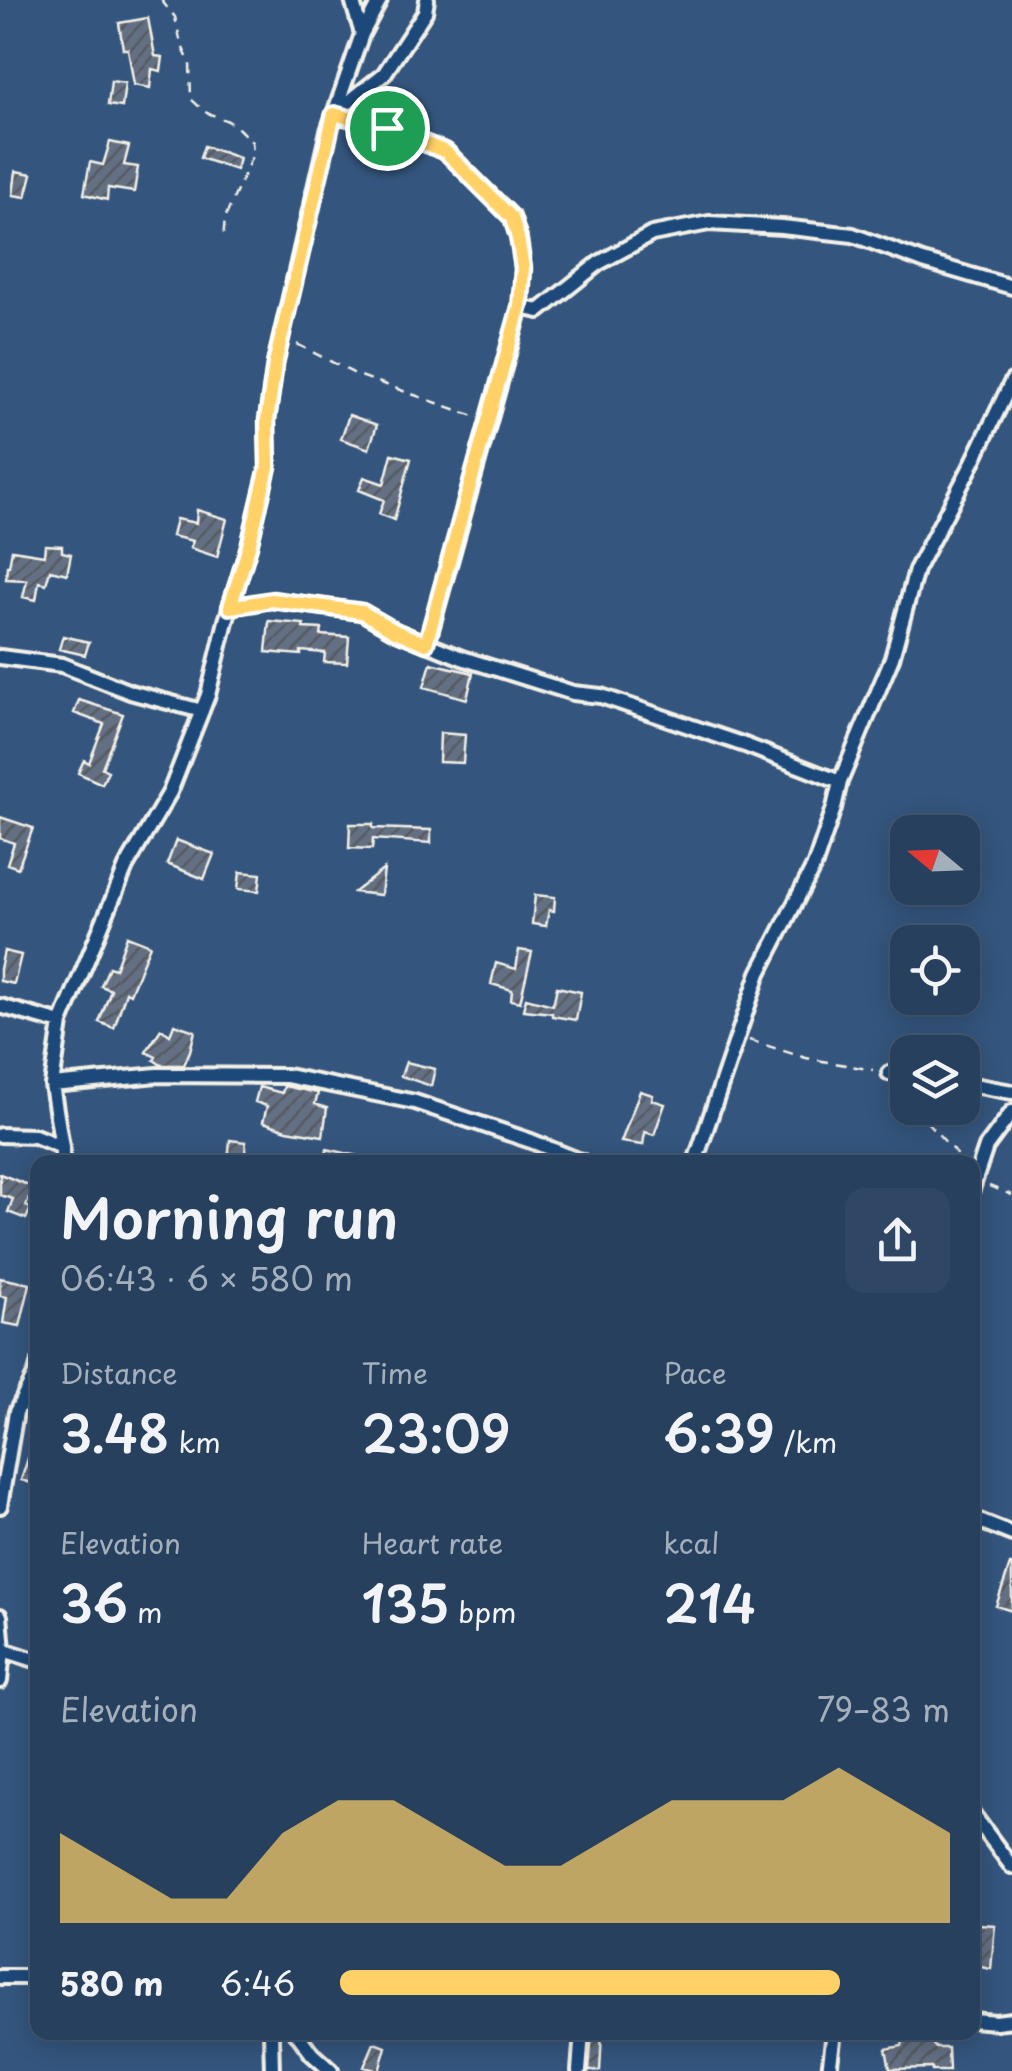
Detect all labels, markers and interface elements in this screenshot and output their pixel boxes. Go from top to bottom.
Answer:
pin [345,86,430,171]
icon: arrive [360,101,415,156]
north arrow [890,815,980,905]
map controls [890,815,980,1125]
button: locate [890,925,980,1015]
button: layers [890,1035,980,1125]
text: Morning run [60,1175,398,1258]
button: share [845,1188,950,1293]
text: 06:43 · 6 × 580 m [60,1254,353,1302]
text: Distance [60,1351,178,1394]
text: Time [362,1351,428,1394]
text: Pace [663,1351,727,1394]
text: 3.48 [60,1394,169,1470]
text: 23:09 [362,1394,510,1470]
text: 6:39 [663,1394,775,1470]
text: km [169,1420,221,1463]
text: /km [775,1420,837,1463]
text: Elevation [60,1521,181,1564]
text: Heart rate [362,1521,503,1564]
text: kcal [663,1521,719,1564]
text: 36 [60,1564,128,1640]
text: 135 [362,1564,449,1640]
text: 214 [663,1564,756,1640]
text: m [128,1590,163,1633]
text: bpm [449,1590,517,1633]
text: Elevation [60,1685,198,1733]
text: 79–83 m [817,1685,950,1733]
text: 580 m [60,1959,163,2007]
text: 6:46 [220,1959,295,2007]

